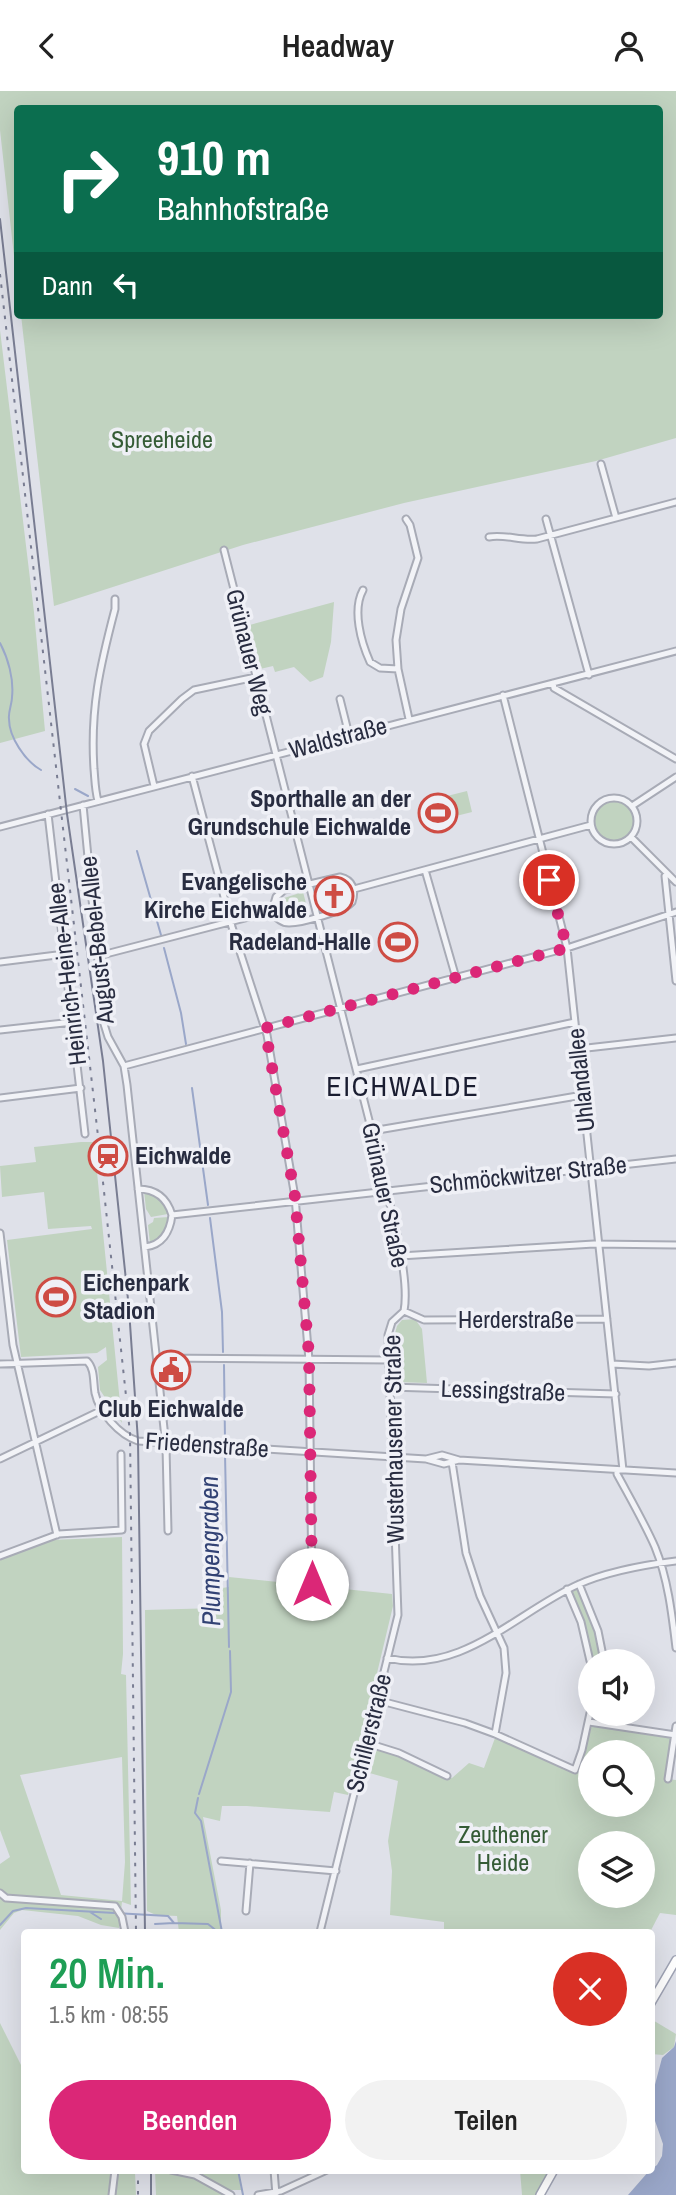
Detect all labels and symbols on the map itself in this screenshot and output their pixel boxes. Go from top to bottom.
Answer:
park label: Spreeheide [111,423,213,455]
street label: Grünauer Weg [219,585,281,718]
street label: Waldstraße [285,709,390,765]
place label: Sporthalle an der Grundschule Eichwalde [188,782,411,842]
sports icon: Sporthalle an der Grundschule Eichwalde [417,792,459,834]
pin [519,850,579,910]
street label: August-Bebel-Allee [71,855,121,1027]
place label: Evangelische Kirche Eichwalde [144,865,307,925]
church icon: Evangelische Kirche Eichwalde [313,875,355,917]
street label: Heinrich-Heine-Allee [39,881,93,1067]
sports icon: Radeland-Halle [377,921,419,963]
place label: Radeland-Halle [229,925,371,957]
street label: Uhlandallee [559,1027,601,1133]
district label: EICHWALDE [326,1067,480,1105]
street label: Grünauer Straße [355,1119,417,1270]
station icon: Eichwalde [87,1135,129,1177]
place label: Eichwalde [135,1139,231,1171]
street label: Schmöckwitzer Straße [428,1148,628,1200]
place label: Eichenpark Stadion [83,1266,189,1326]
sports icon: Eichenpark Stadion [35,1276,77,1318]
street label: Herderstraße [458,1303,574,1335]
street label: Wusterhausener Straße [375,1334,411,1544]
public building icon: Club Eichwalde [150,1349,192,1391]
street label: Lessingstraße [440,1372,566,1408]
place label: Club Eichwalde [98,1392,244,1424]
street label: Friedenstraße [144,1424,270,1464]
water label: Plumpengraben [191,1475,228,1627]
position arrow [275,1547,349,1621]
street label: Schillerstraße [338,1670,398,1796]
park label: Zeuthener Heide [458,1818,548,1878]

